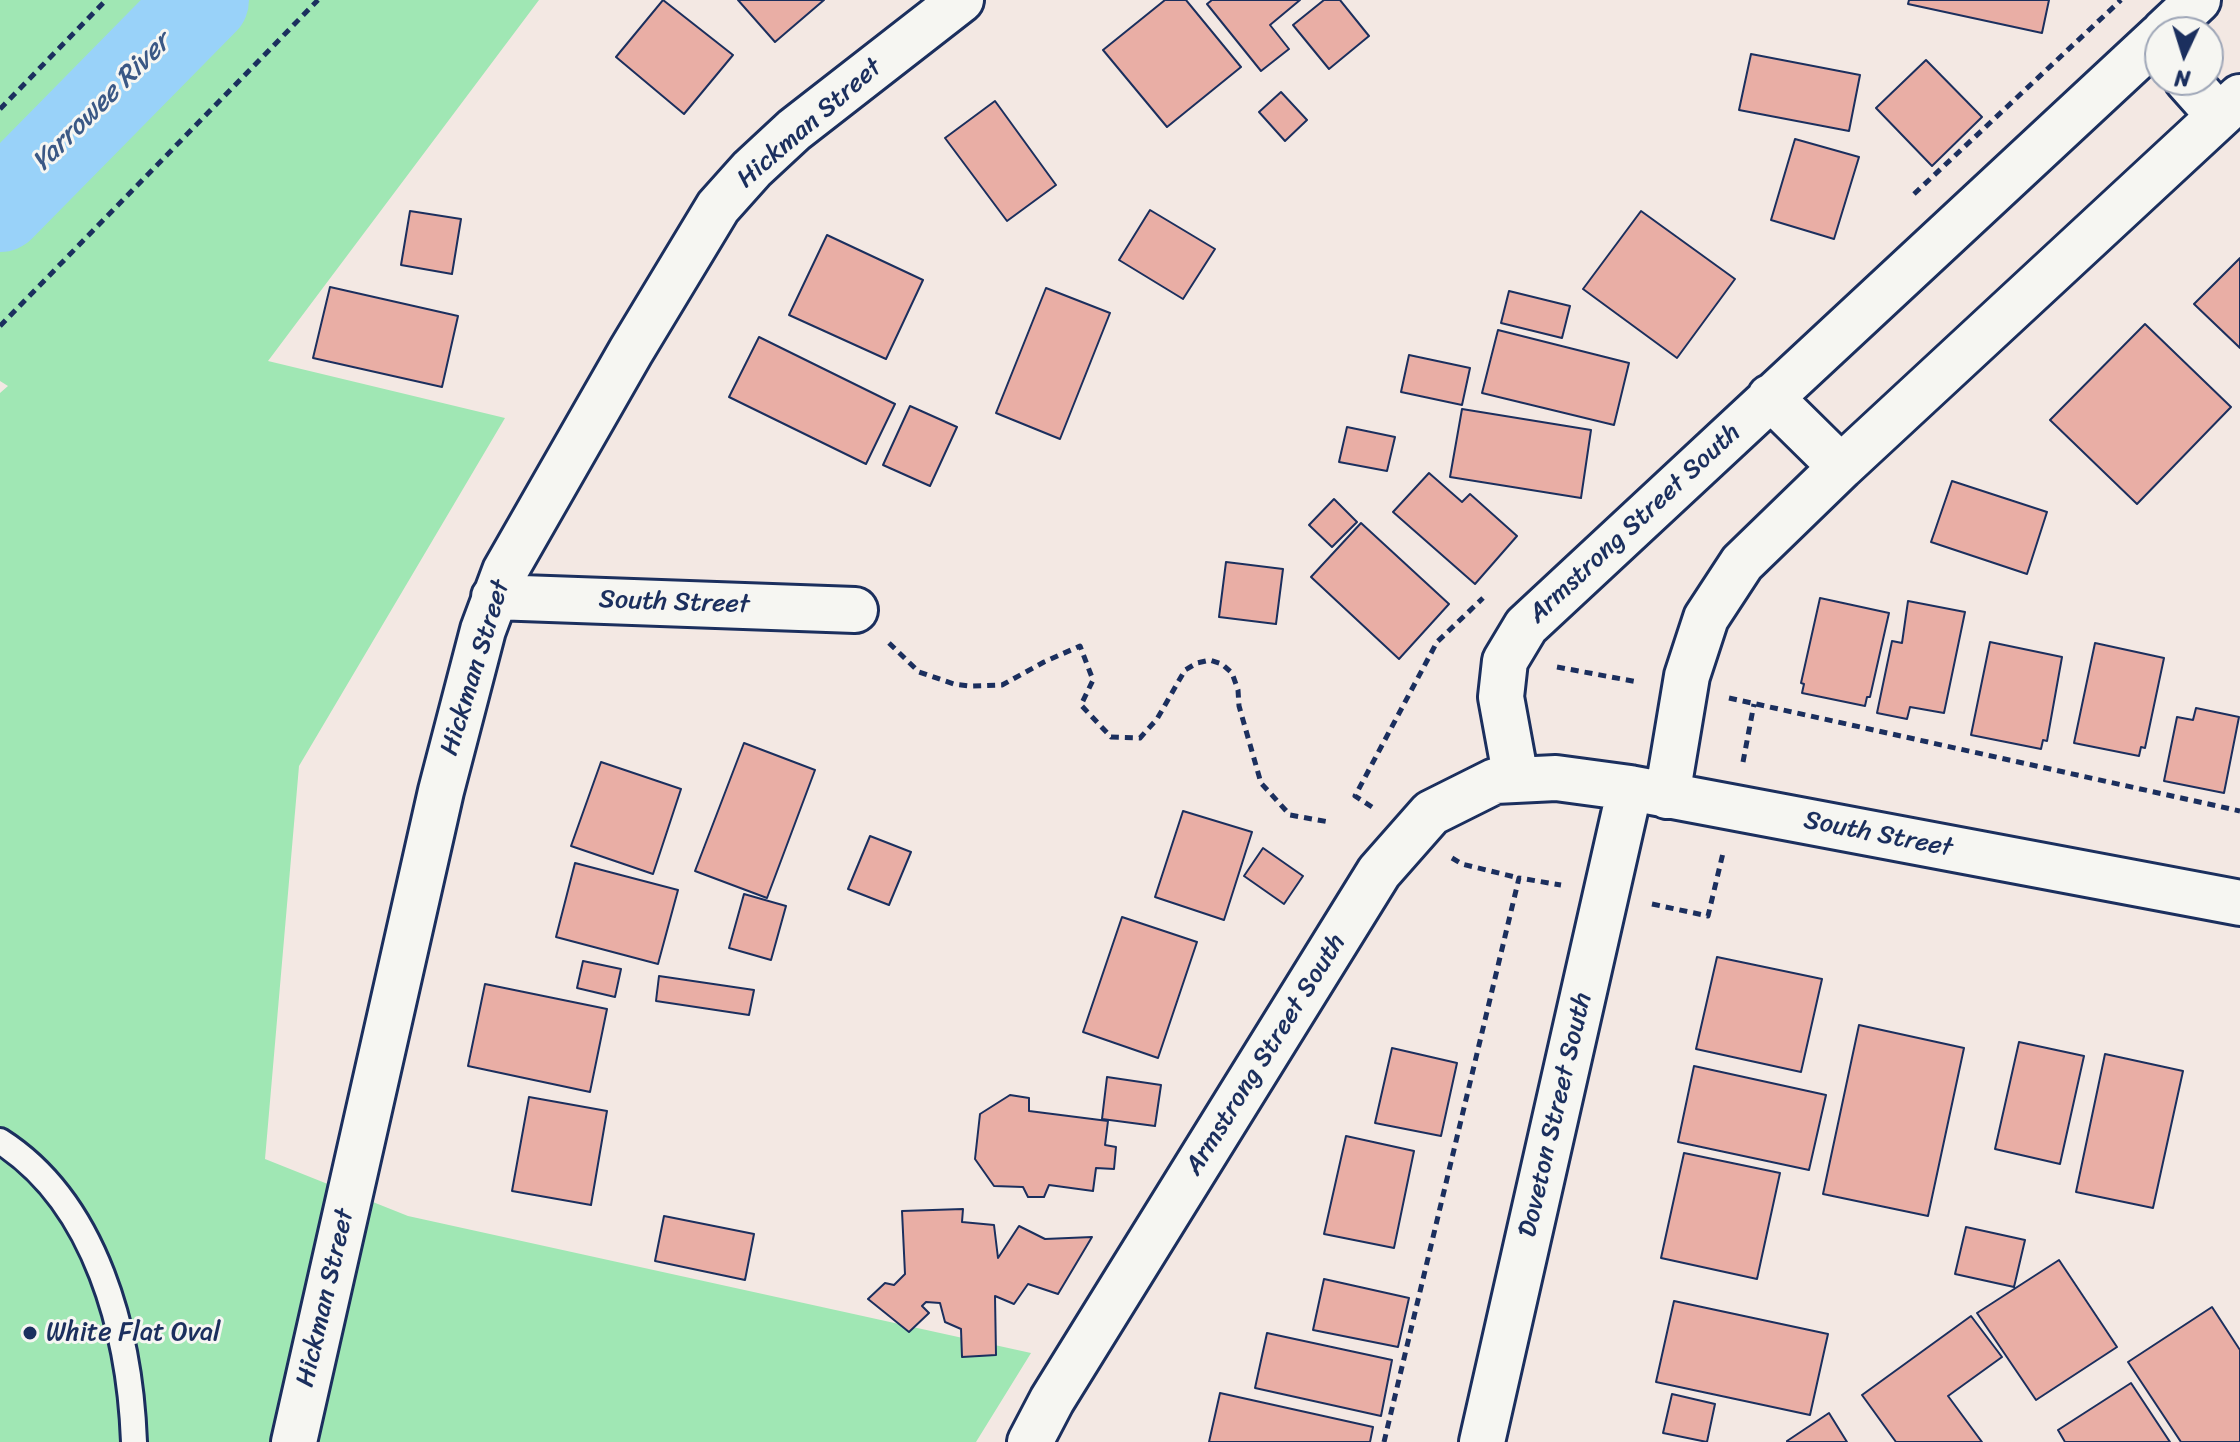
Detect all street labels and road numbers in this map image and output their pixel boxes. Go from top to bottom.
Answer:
street label: Hickman Street [731,53,889,195]
street label: Armstrong Street South [1523,418,1747,630]
street label: Hickman Street [435,577,517,759]
street label: South Street [598,585,750,621]
street label: South Street [1801,805,1955,865]
street label: Armstrong Street South [1179,929,1353,1181]
street label: Doveton Street South [1513,990,1599,1240]
street label: Hickman Street [290,1206,362,1390]

